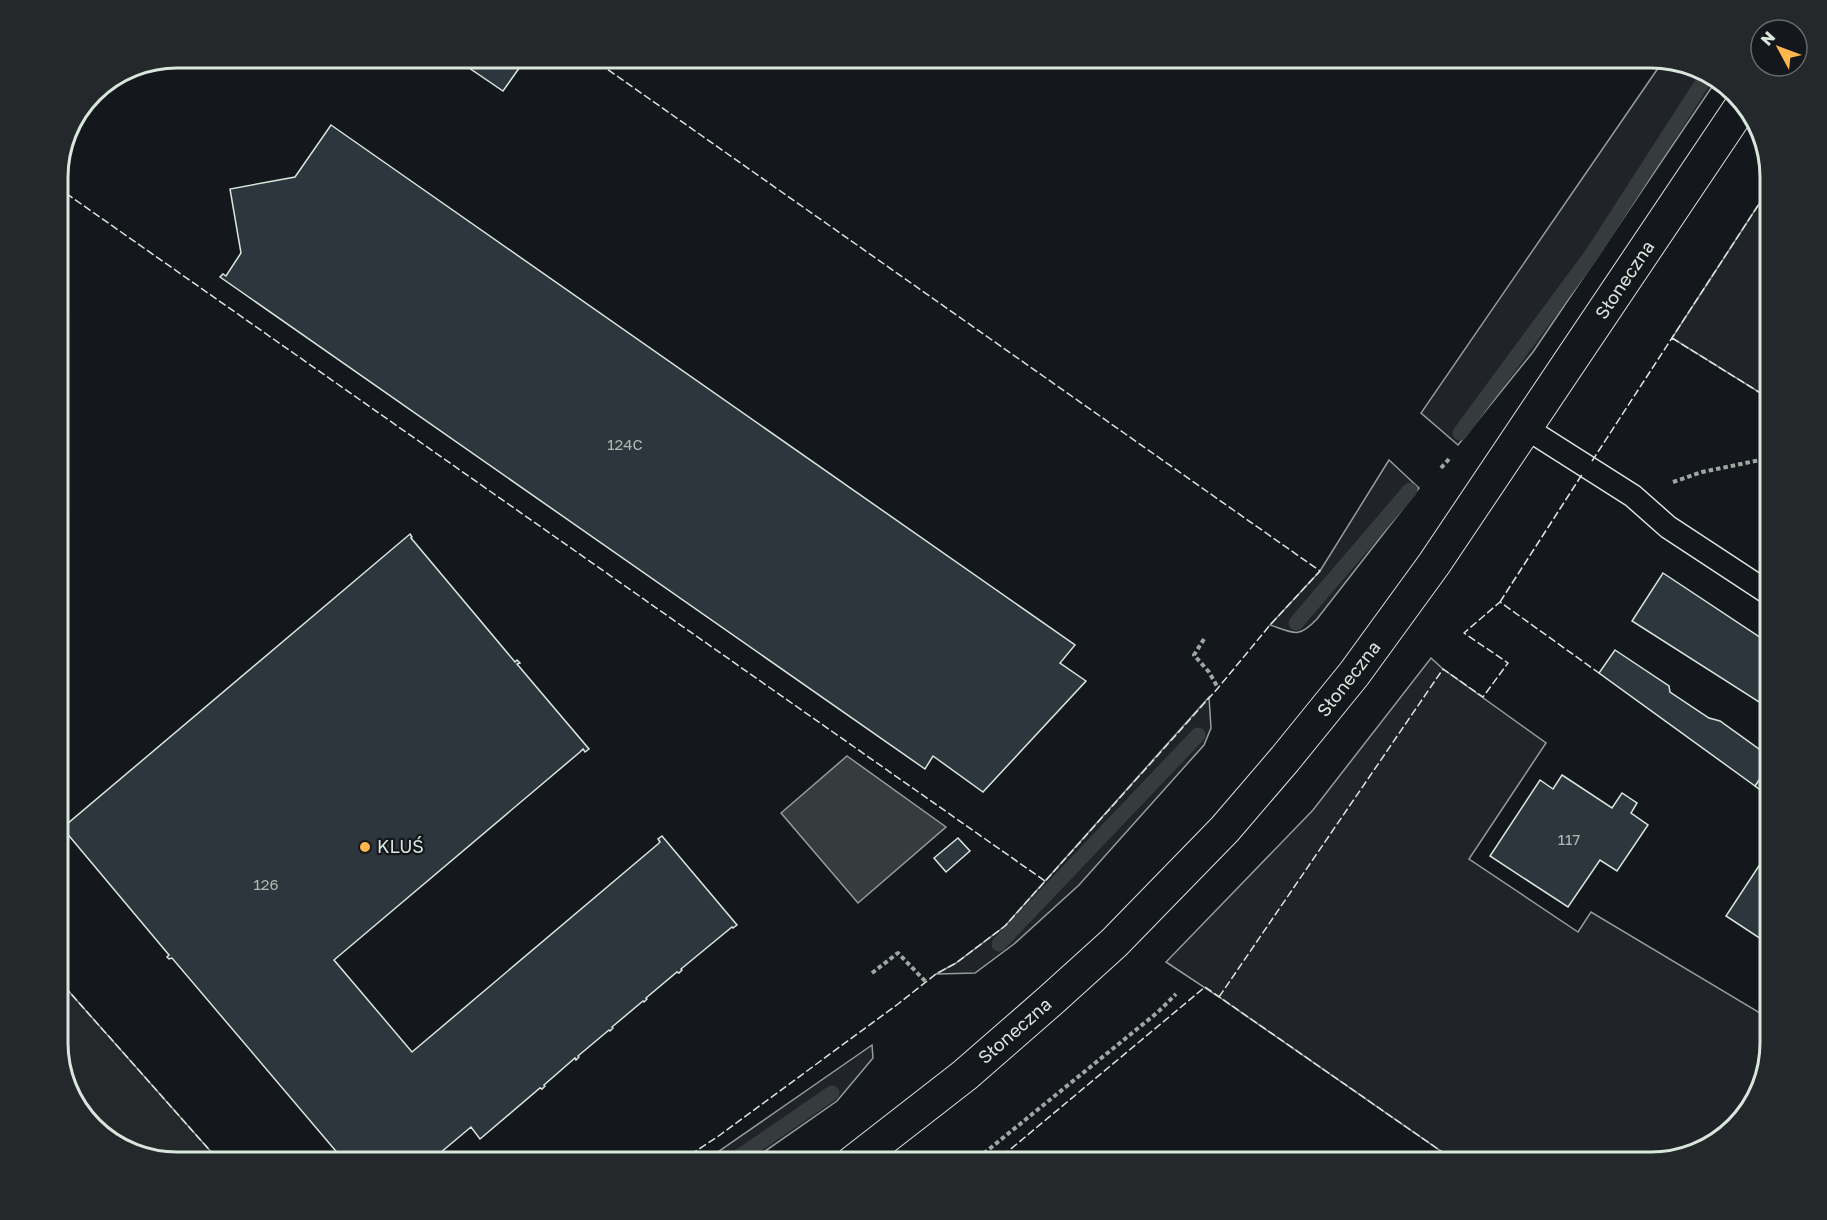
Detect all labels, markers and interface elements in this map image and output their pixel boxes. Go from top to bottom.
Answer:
north arrow [1749,18,1809,78]
text: N [1756,27,1779,49]
street label: Słoneczna [1590,236,1658,323]
house number: 124C [607,435,643,453]
street label: Słoneczna [1312,636,1385,721]
house number: 117 [1558,830,1580,848]
place label: KLUŚ [377,835,424,857]
marker: KLUŚ [358,840,372,854]
house number: 126 [253,875,279,893]
street label: Słoneczna [973,992,1056,1068]

